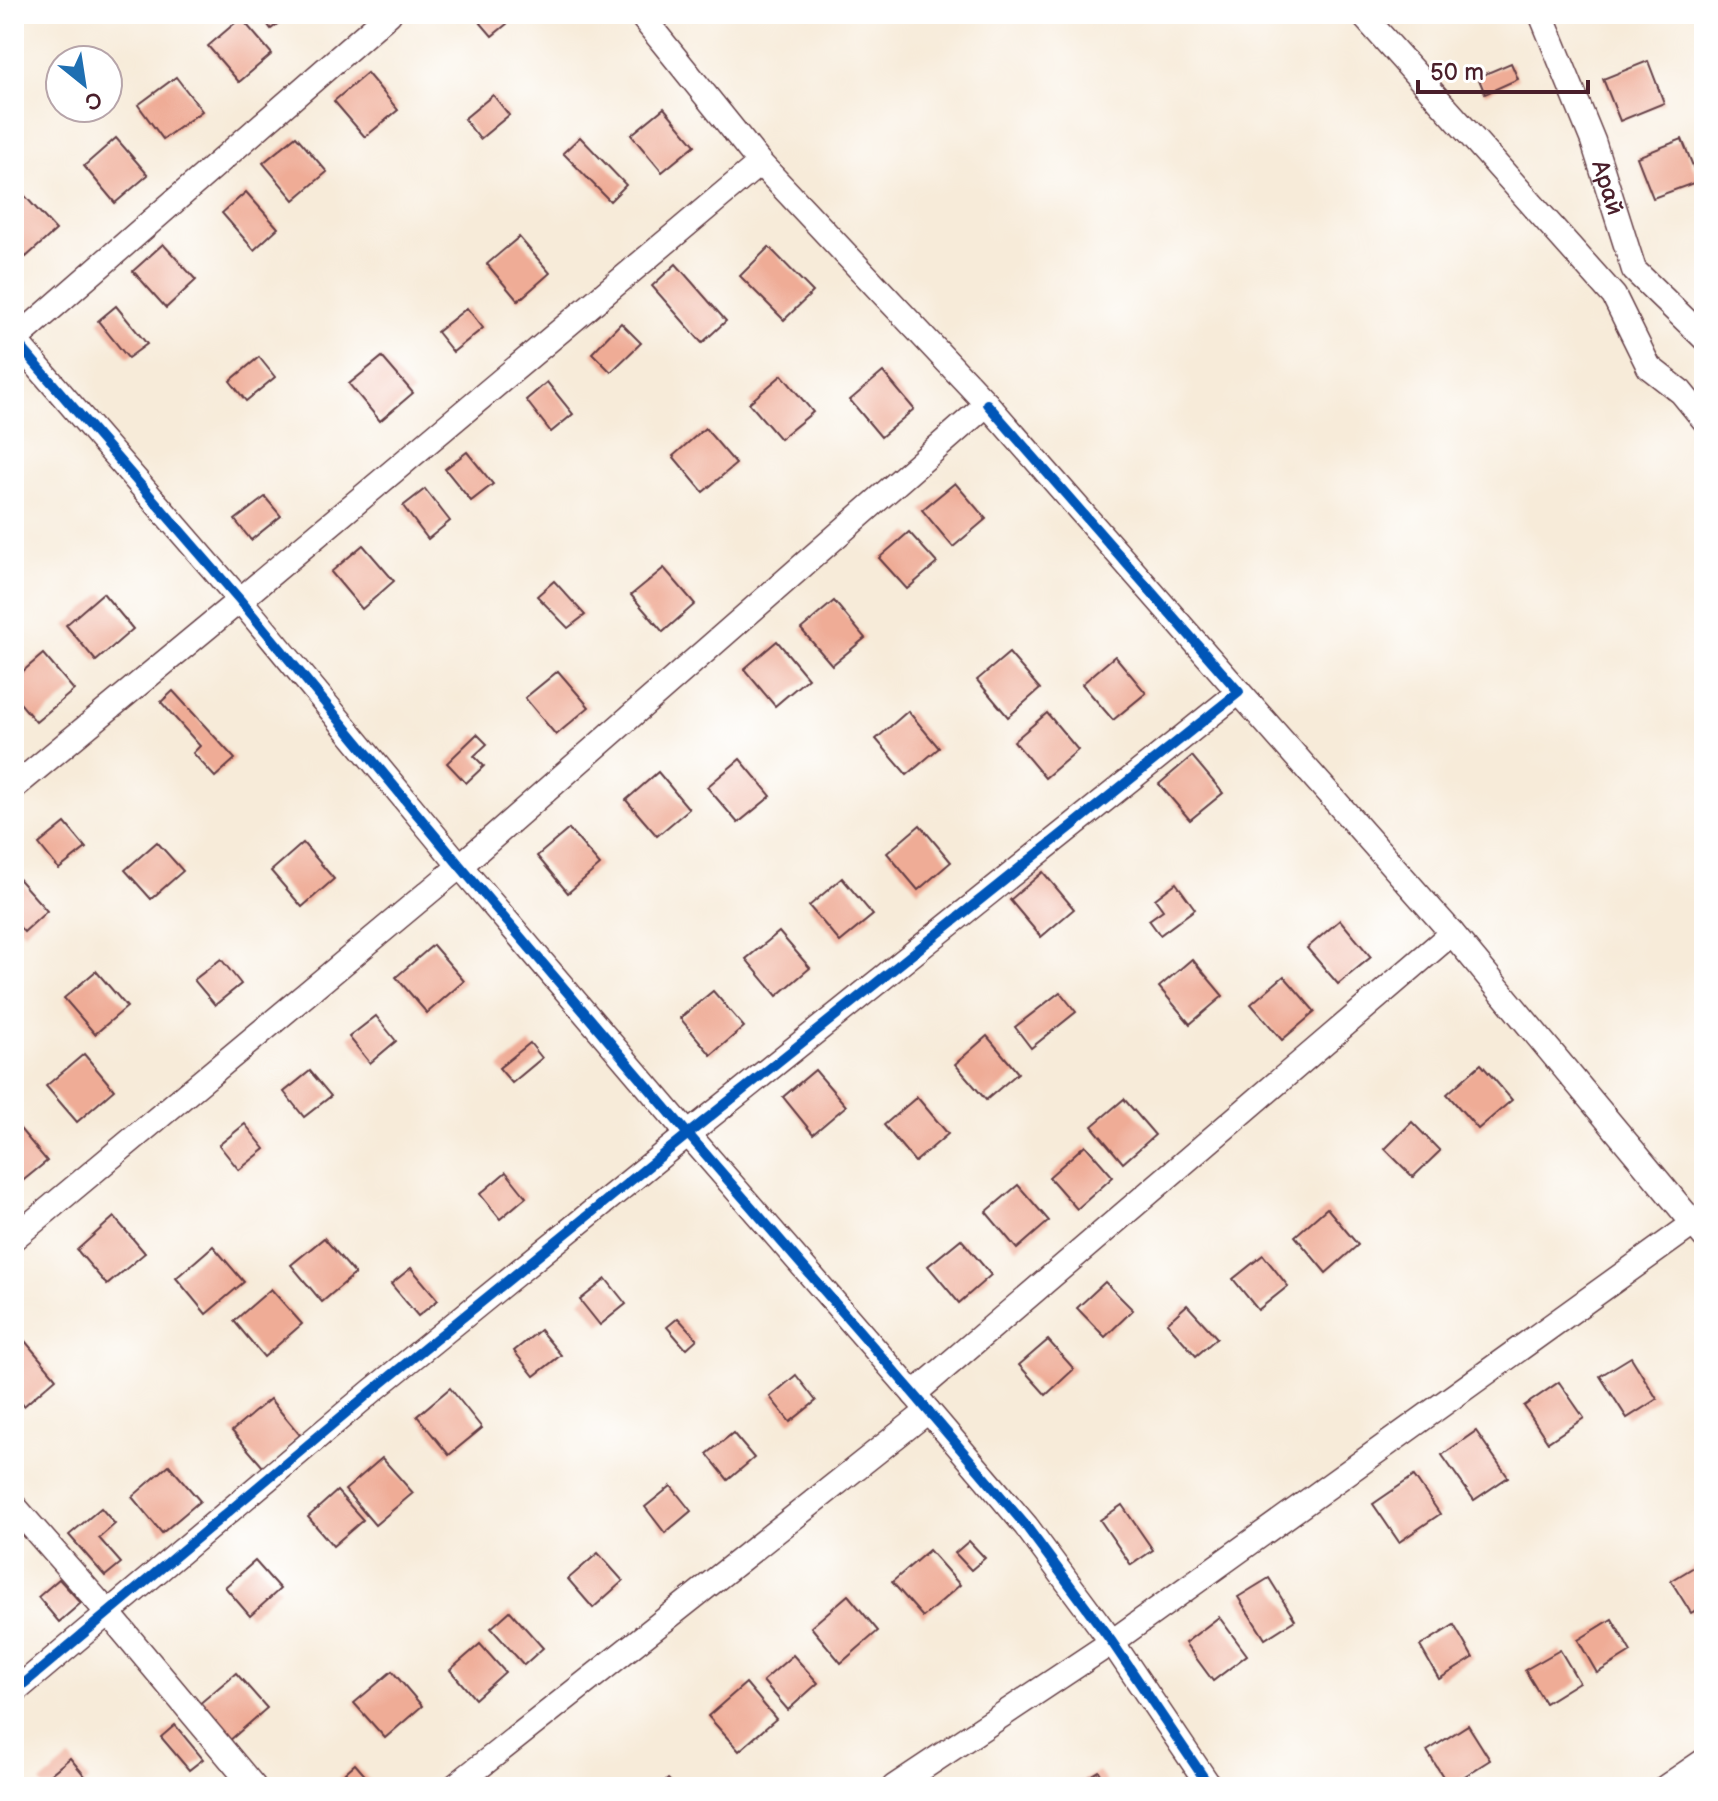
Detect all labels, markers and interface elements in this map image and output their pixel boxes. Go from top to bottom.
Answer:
north arrow [44,44,124,124]
scale bar [1418,44,1588,94]
text: 50 m [1430,58,1484,87]
text: С [80,85,107,116]
street label: Арай [1585,155,1630,219]

